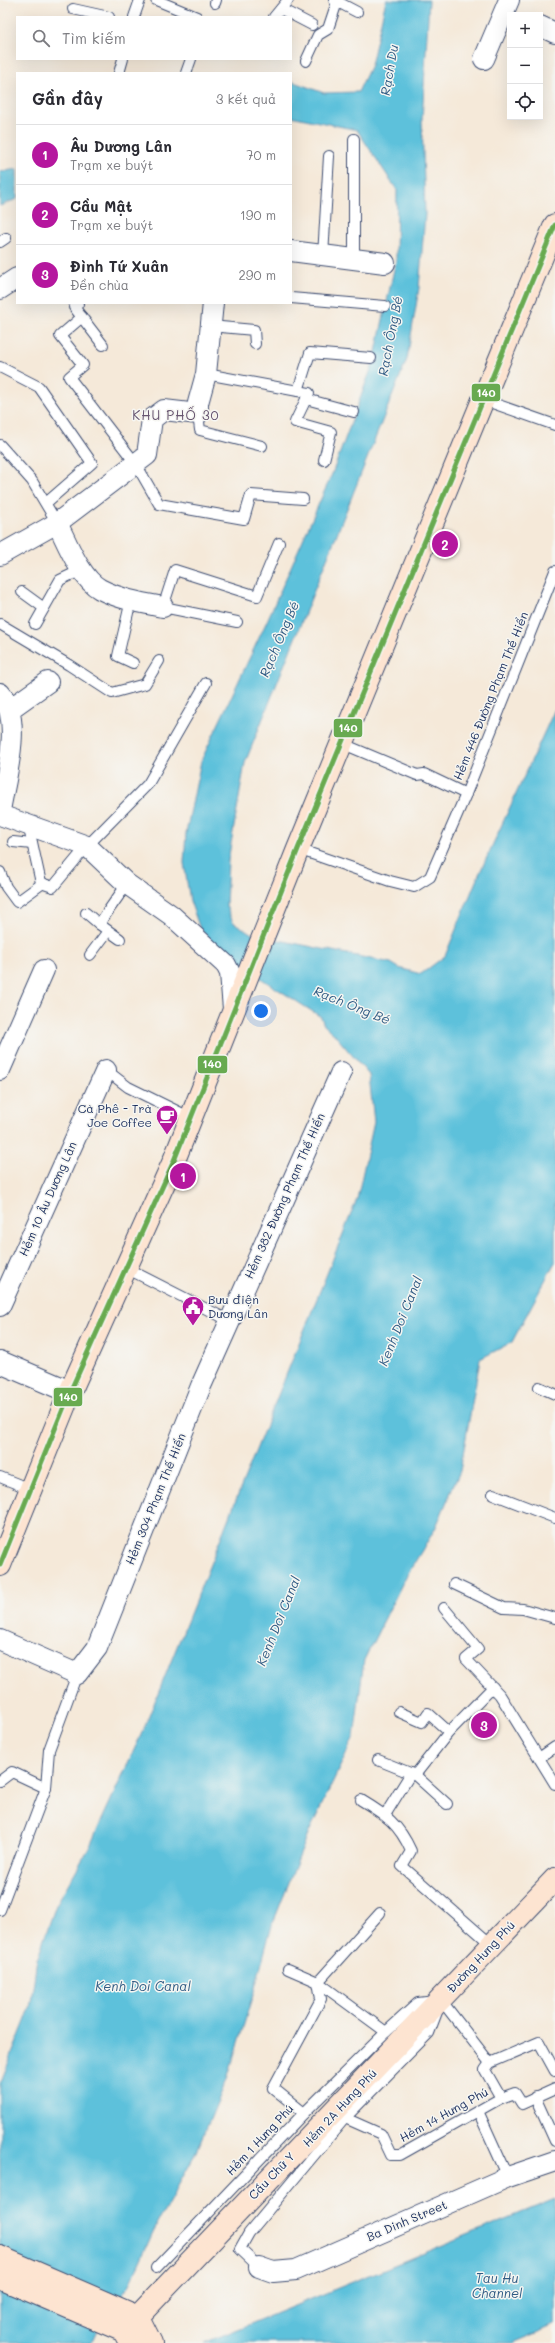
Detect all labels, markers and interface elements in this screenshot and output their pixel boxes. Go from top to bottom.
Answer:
map controls [507,12,543,120]
button: + [507,12,543,48]
search box [16,16,292,60]
icon: search [30,27,52,49]
text: Tìm kiếm [62,28,126,48]
water label: Rạch Du [376,43,401,97]
button: − [507,48,543,84]
button: locate [507,84,543,120]
text: Gần đây [32,87,103,109]
text: 3 kết quả [216,90,276,107]
text: Âu Dương Lân [70,136,172,156]
text: 1 [42,146,48,163]
text: 70 m [246,146,276,163]
text: Trạm xe buýt [70,156,153,173]
text: Cầu Mật [70,196,132,216]
text: 2 [41,206,49,223]
text: 190 m [240,206,276,223]
text: Trạm xe buýt [70,216,153,233]
text: Đình Tứ Xuân [70,256,168,276]
text: 3 [41,266,49,283]
text: 290 m [239,266,276,283]
text: Đền chùa [70,276,129,293]
water label: Rạch Ông Bé [373,295,406,377]
line badge: 140 [471,383,501,402]
text: 140 [477,385,495,400]
district label: KHU PHỐ 30 [132,406,220,423]
pin: 2 [432,529,458,559]
water label: Rạch Ông Bé [255,598,302,679]
street label: Hẻm 446 Đường Phạm Thế Hiển [449,609,531,782]
line badge: 140 [333,718,363,738]
text: 140 [339,720,357,735]
water label: Rạch Ông Bé [312,982,393,1028]
your location [251,1001,271,1021]
line badge: 140 [197,1055,228,1074]
text: 140 [203,1056,221,1071]
place label: Cà Phê - Trà Joe Coffee [78,1100,152,1130]
cafe icon: Cà Phê - Trà Joe Coffee [154,1103,180,1136]
street label: Hẻm 382 Đường Phạm Thế Hiển [240,1110,328,1281]
street label: Hẻm 10 Âu Dương Lân [15,1139,80,1259]
pin: 1 [170,1161,196,1191]
water label: Kenh Doi Canal [374,1273,426,1368]
place label: Bưu điện Dương Lân [208,1291,268,1321]
public building icon: Bưu điện Dương Lân [180,1294,206,1327]
line badge: 140 [53,1387,83,1407]
text: 140 [59,1389,77,1404]
street label: Hẻm 304 Phạm Thế Hiển [121,1430,189,1567]
water label: Kenh Doi Canal [252,1573,304,1668]
pin: 3 [471,1710,497,1740]
street label: Đường Hưng Phú [443,1917,518,1996]
water label: Kenh Doi Canal [95,1977,191,1994]
street label: Hẻm 2A Hưng Phú [299,2065,380,2150]
street label: Hẻm 14 Hưng Phú [396,2083,491,2145]
street label: Hẻm 1 Hưng Phú [222,2100,296,2178]
street label: Cầu Chữ Y [245,2148,298,2202]
street label: Ba Dinh Street [364,2196,449,2244]
water label: Tau Hu Channel [472,2269,523,2301]

